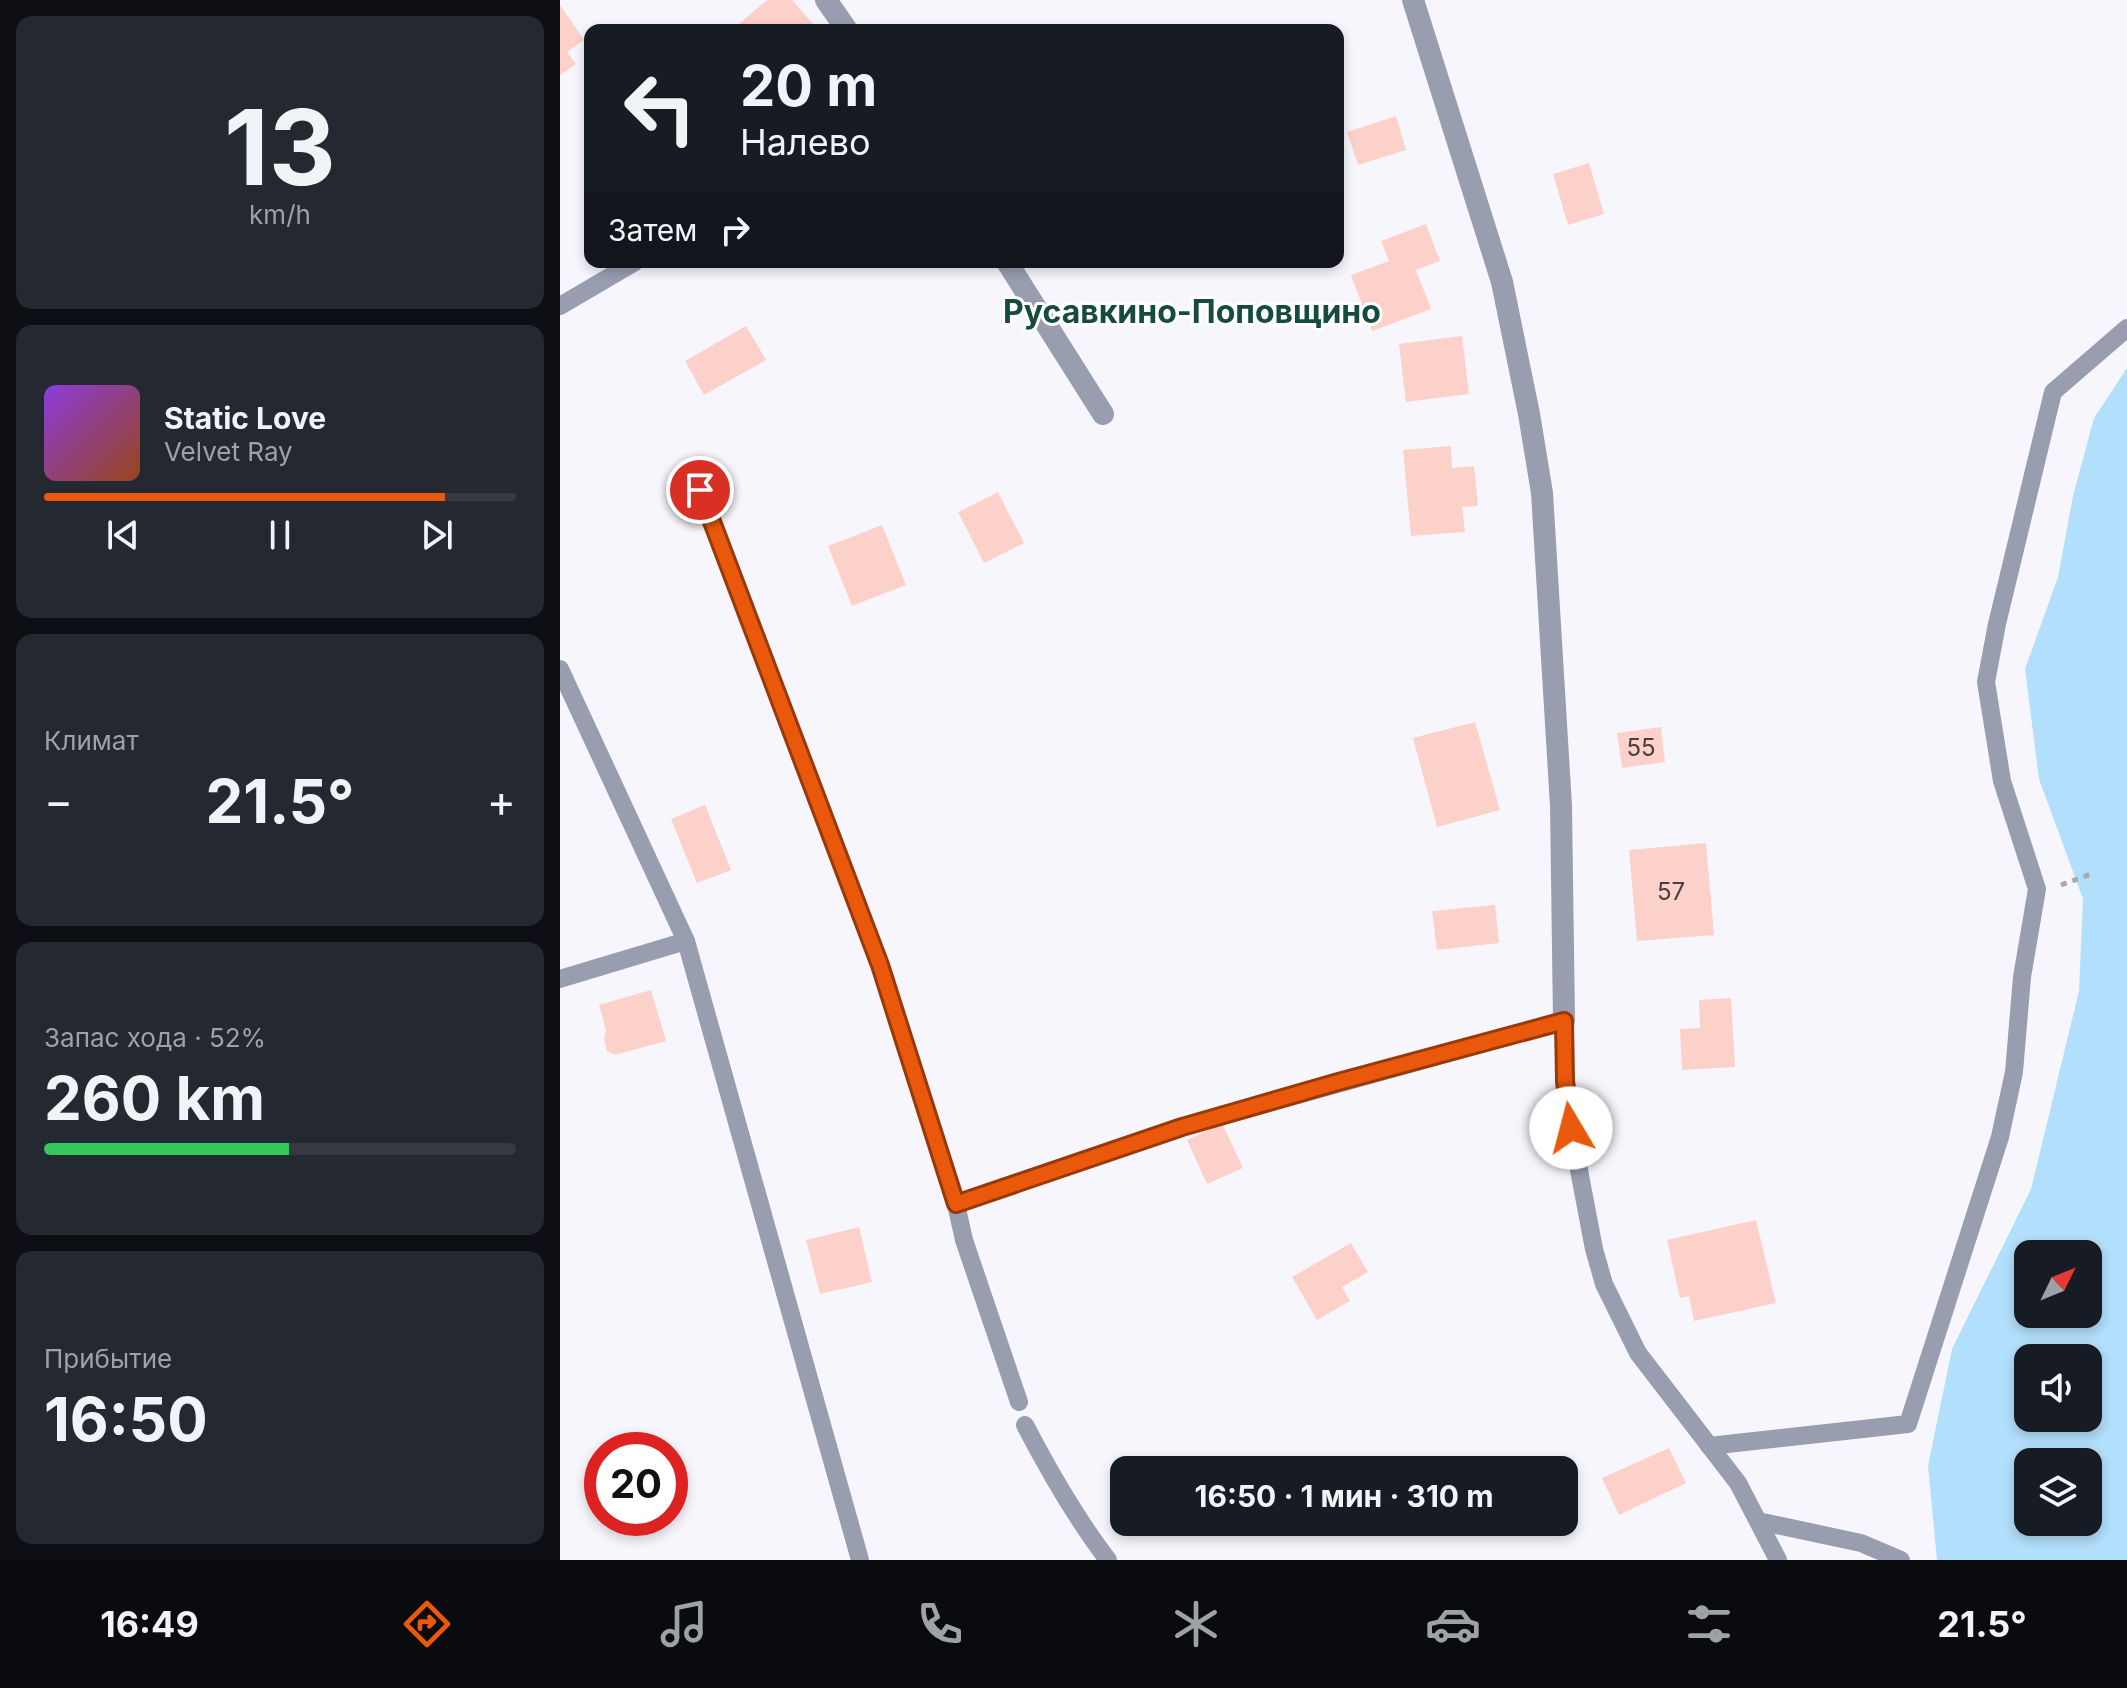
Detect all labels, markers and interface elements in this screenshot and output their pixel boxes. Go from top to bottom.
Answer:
text: 20 m [740,52,877,120]
icon: left [608,56,712,160]
text: 13 [224,84,336,210]
text: Налево [740,120,871,164]
text: km/h [249,199,311,230]
icon: right [713,208,757,252]
text: Затем [608,212,697,248]
district label: Русавкино-Поповщино [1003,292,1381,331]
text: Static Love [164,400,326,436]
text: Velvet Ray [164,436,293,467]
pin [666,456,734,524]
icon: arrive [678,468,722,512]
icon: previous [101,513,145,557]
icon: pause [258,513,302,557]
icon: next [415,513,459,557]
text: Климат [44,725,139,756]
house number: 55 [1626,733,1656,762]
text: 21.5° [206,765,354,837]
text: − [44,774,73,828]
text: + [487,774,516,828]
house number: 57 [1657,877,1685,906]
text: Запас хода · 52% [44,1022,266,1053]
text: 260 km [44,1062,265,1134]
position arrow [1529,1086,1613,1170]
north arrow [2014,1240,2102,1328]
map controls [2014,1240,2102,1536]
text: Прибытие [44,1343,172,1374]
button: sound [2014,1344,2102,1432]
text: 16:50 [44,1383,208,1455]
speed limit sign: 20 [584,1432,688,1536]
button: layers [2014,1448,2102,1536]
text: 16:50 · 1 мин · 310 m [1194,1478,1494,1514]
icon: directions [399,1596,455,1652]
icon: music [656,1596,712,1652]
icon: phone [912,1596,968,1652]
icon: climate [1168,1596,1224,1652]
icon: car [1425,1596,1481,1652]
icon: filters [1681,1596,1737,1652]
text: 16:49 [100,1602,199,1646]
text: 21.5° [1937,1602,2027,1646]

